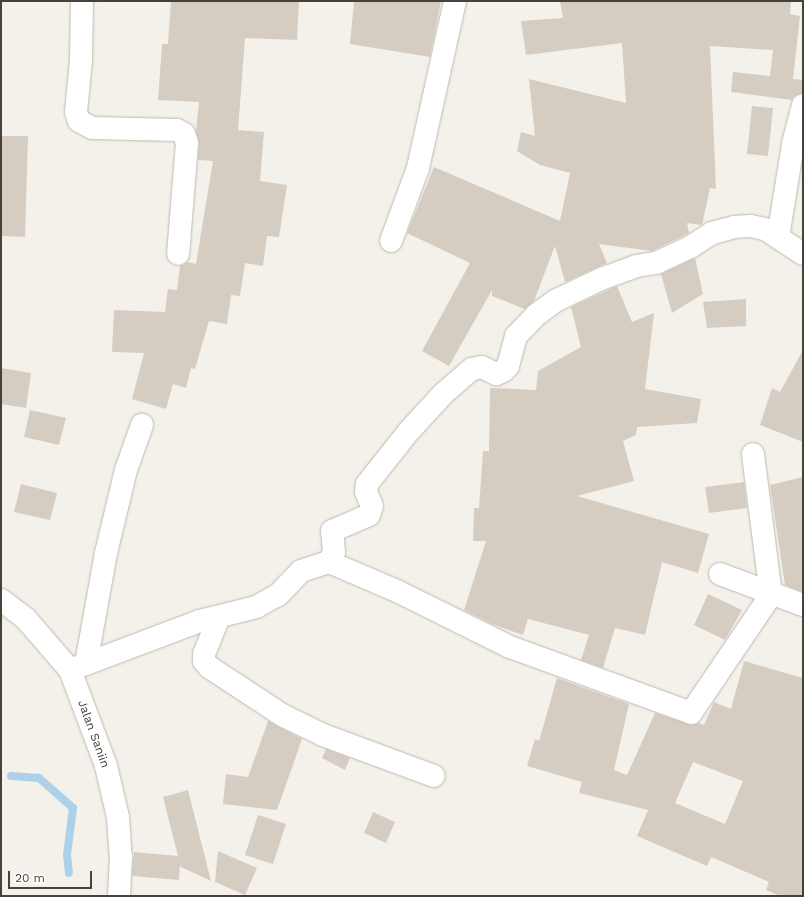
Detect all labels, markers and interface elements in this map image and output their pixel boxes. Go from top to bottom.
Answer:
street label: Jalan Saniin [74,698,112,770]
scale bar [10,863,94,889]
text: 20 m [15,871,45,885]

